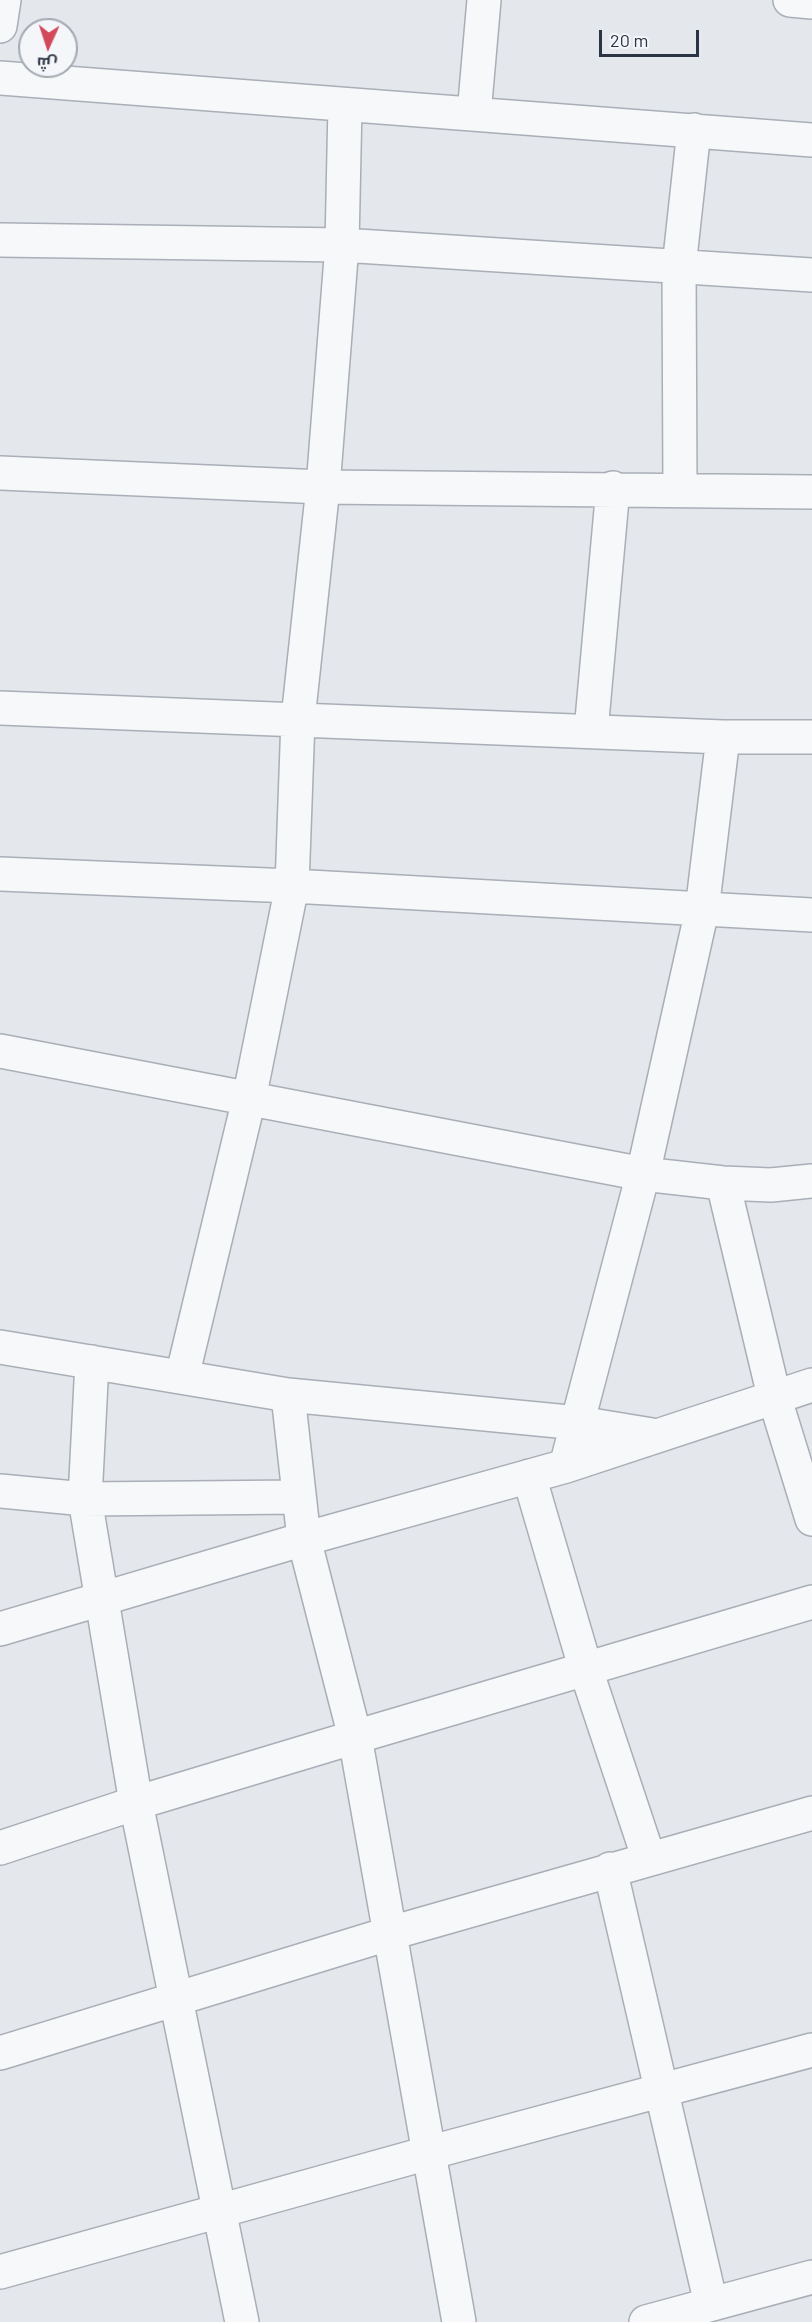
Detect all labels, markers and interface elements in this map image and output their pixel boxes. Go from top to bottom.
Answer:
north arrow [18,18,78,78]
scale bar [602,18,702,56]
text: 20 m [610,29,648,51]
text: ش [36,54,58,75]

